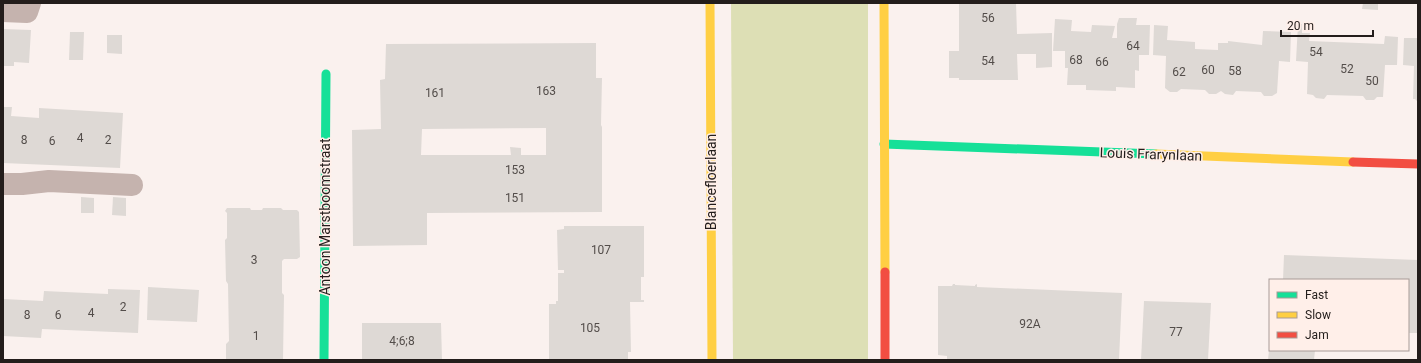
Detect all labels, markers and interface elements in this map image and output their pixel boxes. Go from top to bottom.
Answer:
house number: 56 [981,11,995,25]
scale bar [1281,12,1373,38]
text: 20 m [1287,19,1314,33]
house number: 64 [1126,39,1140,53]
house number: 54 [1309,45,1323,59]
house number: 68 [1069,53,1083,67]
house number: 54 [981,54,995,68]
house number: 66 [1095,55,1109,69]
house number: 52 [1340,62,1354,76]
house number: 60 [1201,63,1215,77]
house number: 58 [1228,64,1242,78]
house number: 62 [1172,65,1186,79]
house number: 50 [1365,74,1379,88]
house number: 163 [536,84,556,98]
house number: 161 [425,86,445,100]
house number: 4 [77,131,84,145]
house number: 8 [21,133,28,147]
house number: 2 [105,133,112,147]
house number: 6 [49,134,56,148]
street label: Blancefloerlaan [703,134,719,230]
street label: Antoon Marstboomstraat [317,138,333,296]
street label: Louis Frarynlaan [1099,144,1203,164]
house number: 153 [505,163,525,177]
house number: 151 [505,191,525,205]
house number: 107 [591,243,611,257]
house number: 3 [251,253,257,267]
legend [1269,279,1409,351]
text: Fast [1305,288,1328,302]
house number: 2 [120,300,127,314]
house number: 4 [88,306,95,320]
house number: 8 [24,308,31,322]
house number: 6 [55,308,62,322]
text: Slow [1305,308,1331,322]
house number: 92A [1019,317,1041,331]
house number: 105 [580,321,600,335]
house number: 77 [1169,325,1183,339]
text: Jam [1305,328,1329,342]
house number: 1 [253,329,259,343]
house number: 4;6;8 [389,334,415,348]

